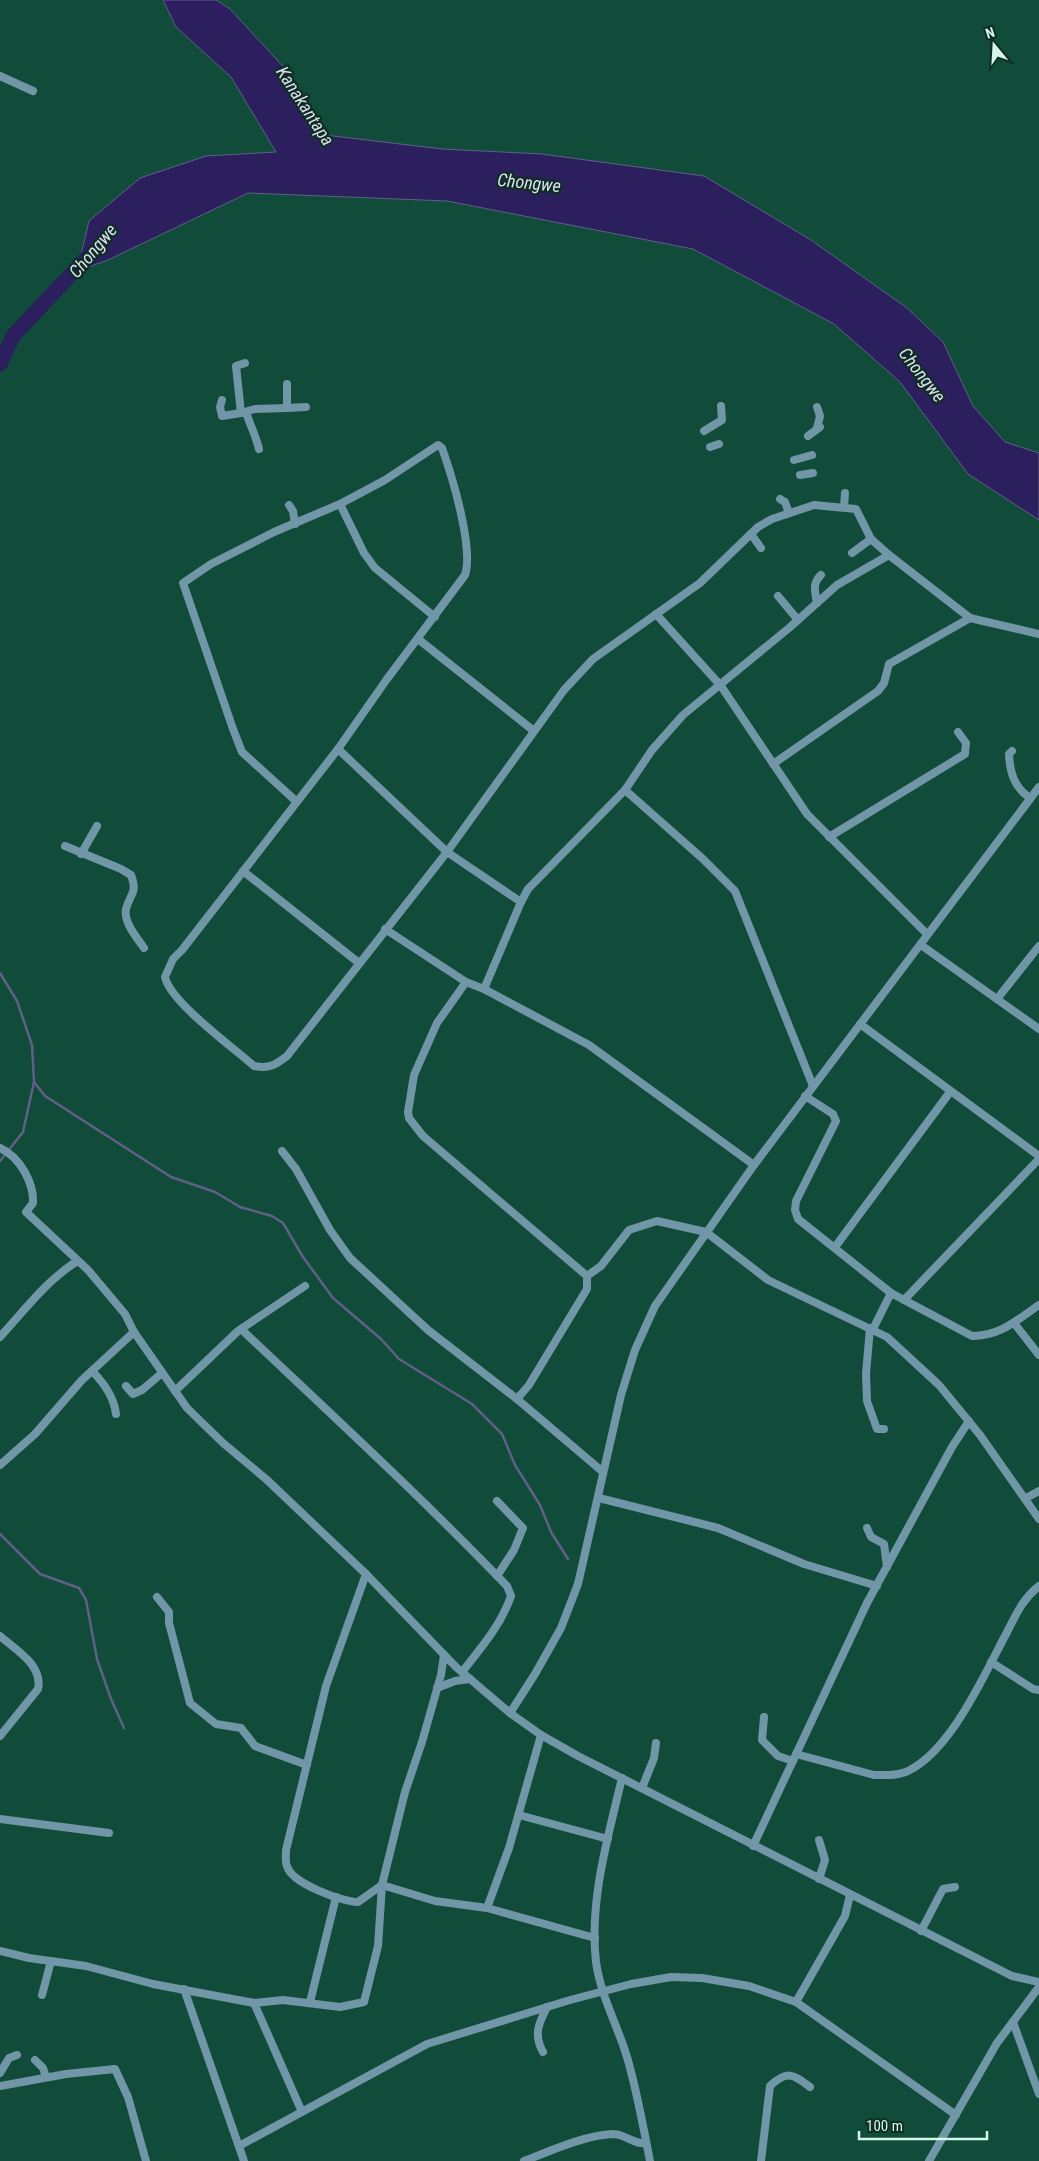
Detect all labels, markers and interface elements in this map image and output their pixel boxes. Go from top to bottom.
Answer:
north arrow [969,20,1019,70]
text: N [983,24,997,42]
water label: Kanakantapa [272,62,339,149]
water label: Chongwe [496,169,562,196]
water label: Chongwe [64,220,121,282]
water label: Chongwe [895,343,950,406]
scale bar [859,2108,986,2140]
text: 100 m [866,2117,903,2135]

